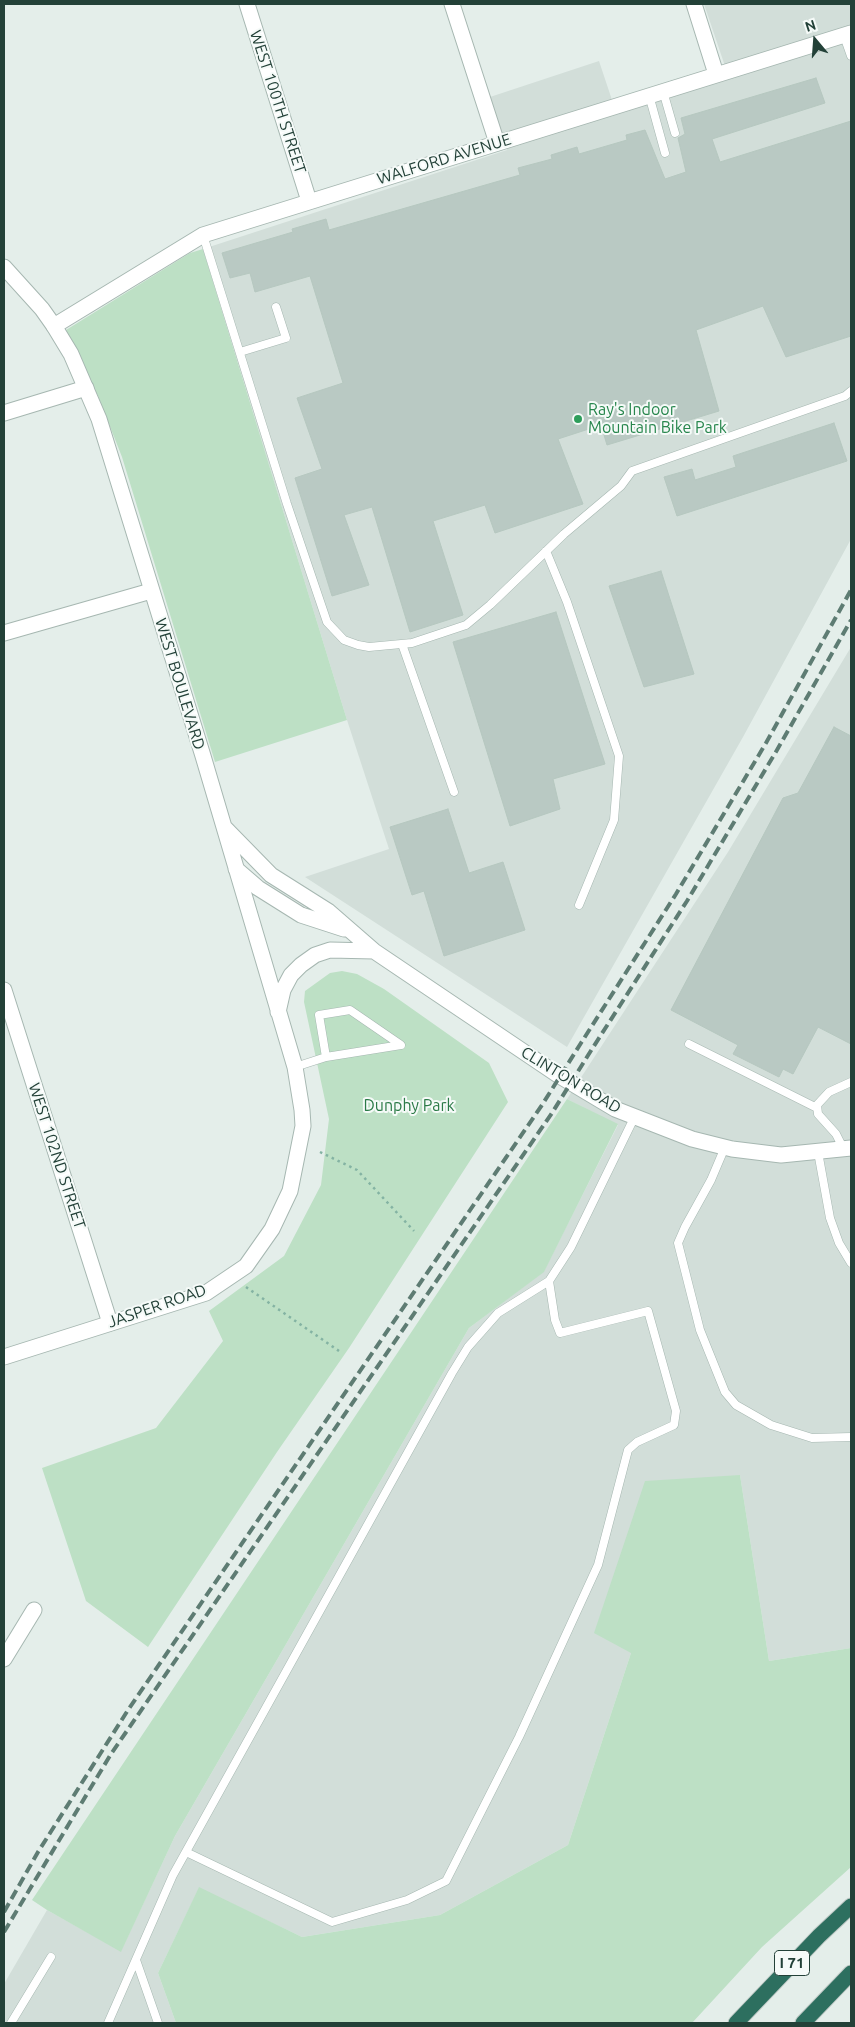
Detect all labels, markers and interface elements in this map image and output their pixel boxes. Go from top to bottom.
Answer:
north arrow [790,15,840,65]
text: N [803,17,818,35]
street label: WEST 100TH STREET [246,28,310,176]
street label: WALFORD AVENUE [375,130,513,188]
place label: Ray's Indoor Mountain Bike Park [588,400,727,438]
marker: Ray's Indoor Mountain Bike Park [572,413,584,425]
street label: WEST BOULEVARD [151,616,209,752]
street label: CLINTON ROAD [517,1043,625,1117]
street label: WEST 102ND STREET [24,1081,90,1231]
park label: Dunphy Park [363,1096,455,1116]
street label: JASPER ROAD [105,1280,209,1332]
road number: I 71 [774,1950,810,1976]

